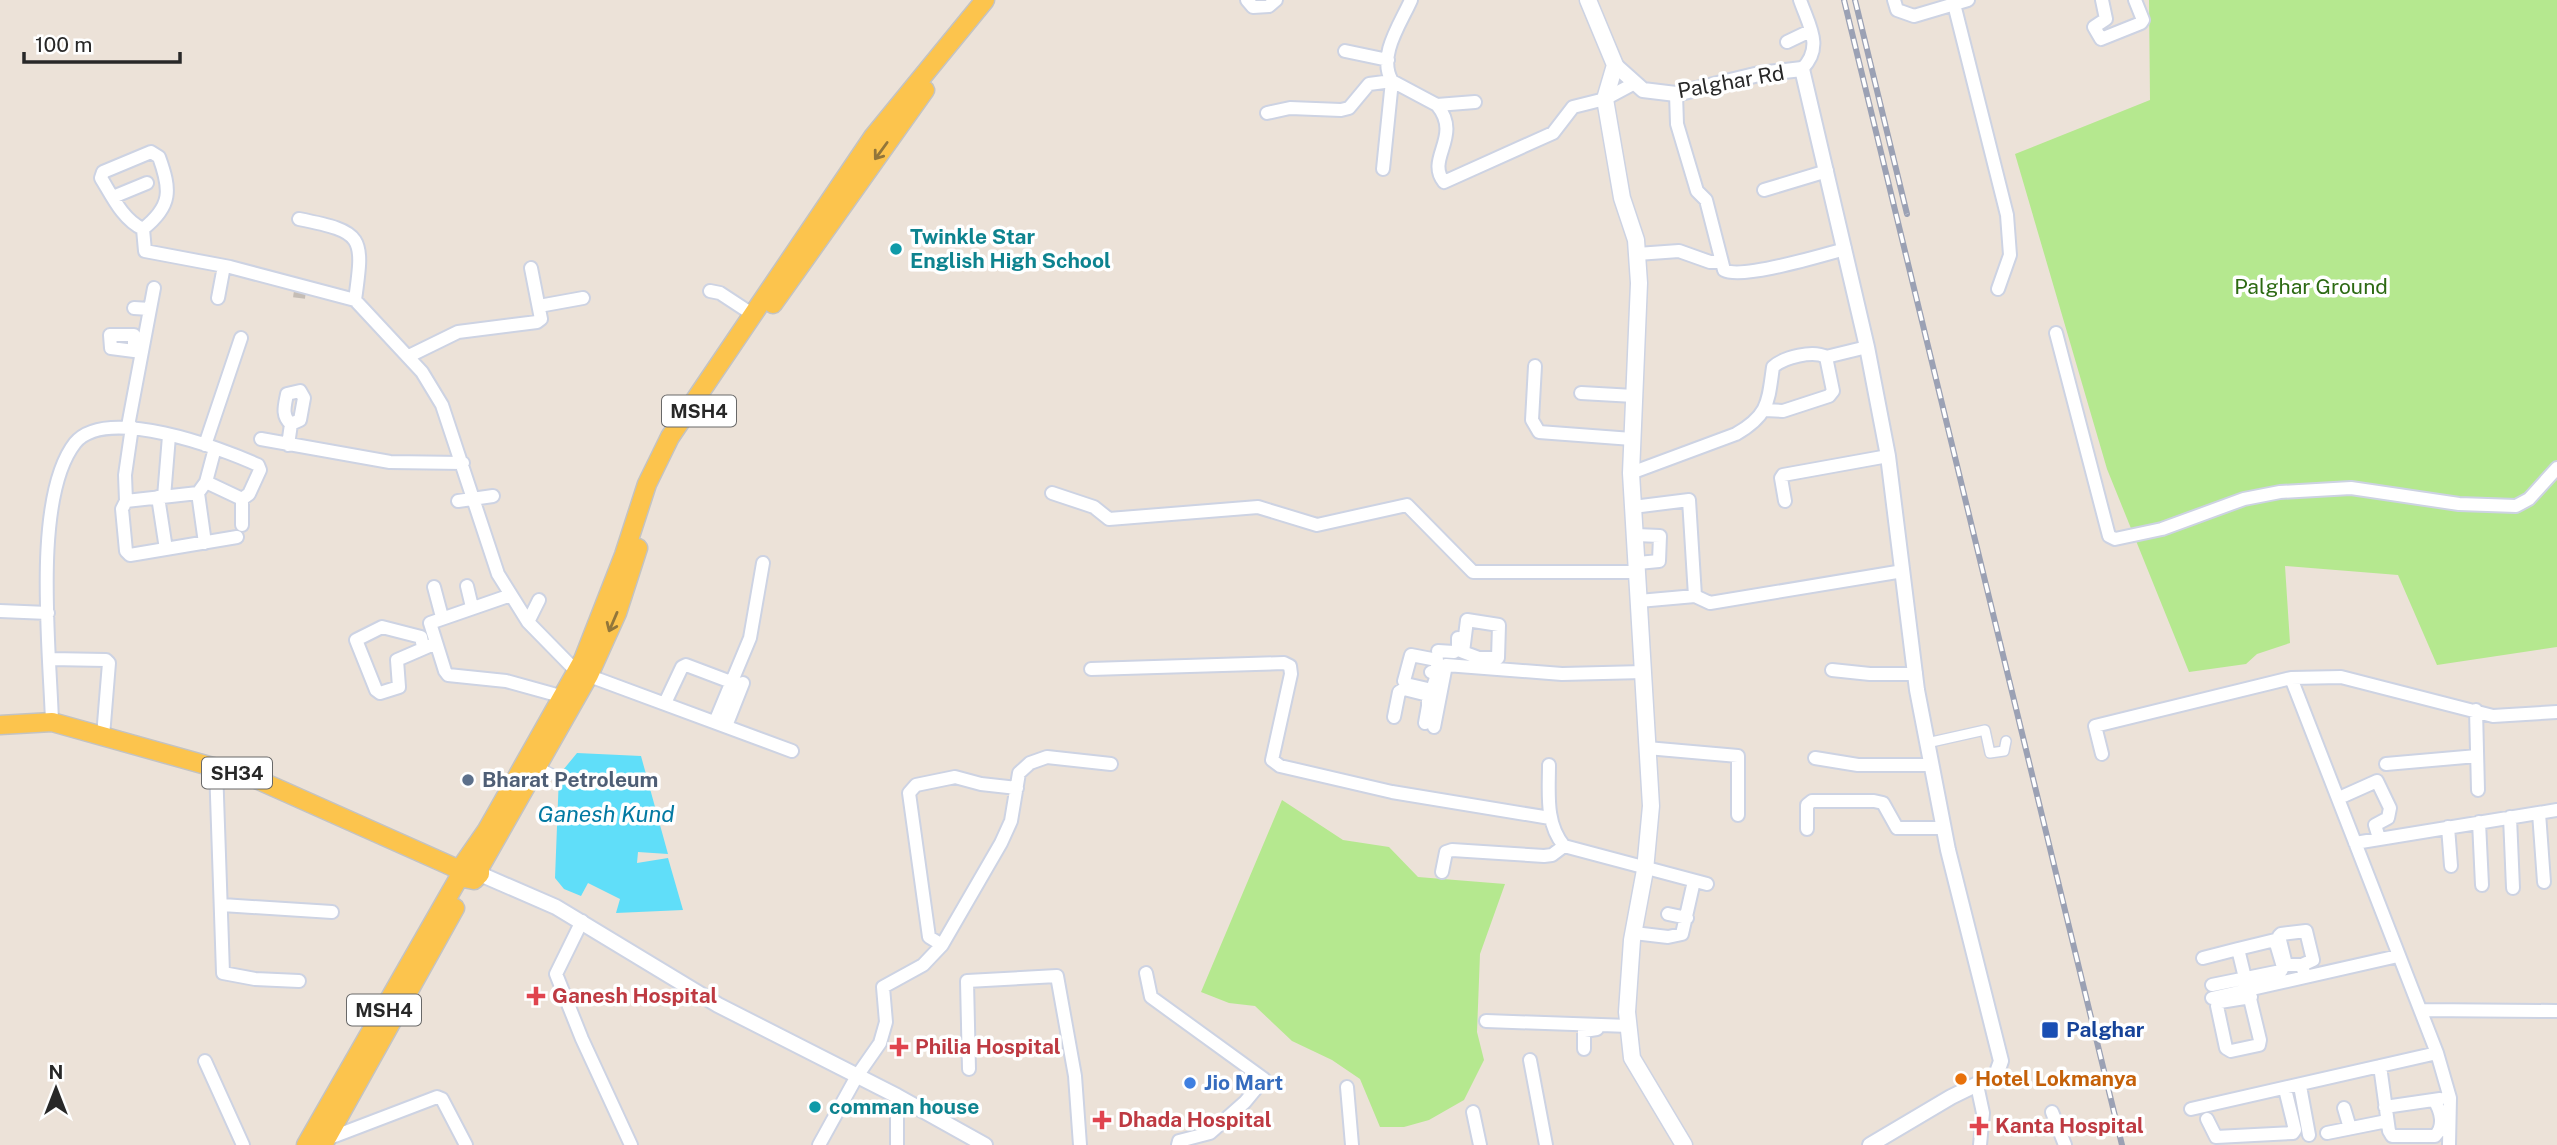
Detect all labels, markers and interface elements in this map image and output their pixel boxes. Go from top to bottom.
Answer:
scale bar [24,21,180,65]
text: 100 m [35,32,92,57]
street label: Palghar Rd [1676,60,1786,103]
one-way arrow [874,141,888,160]
place label: Twinkle Star English High School [910,224,1111,273]
marker: Twinkle Star English High School [888,241,904,257]
park label: Palghar Ground [2234,274,2388,299]
road number: MSH4 [662,396,736,426]
one-way arrow [606,611,619,632]
road number: SH34 [202,758,272,788]
place label: Bharat Petroleum [482,767,658,792]
marker: Bharat Petroleum [460,772,476,788]
water label: Ganesh Kund [537,800,675,827]
place label: Ganesh Hospital [552,983,718,1008]
marker: Ganesh Hospital [526,986,546,1006]
road number: MSH4 [347,994,421,1026]
place label: Palghar [2066,1017,2145,1042]
marker: Palghar [2040,1020,2060,1040]
place label: Philia Hospital [915,1034,1061,1059]
marker: Philia Hospital [889,1037,909,1057]
north arrow [21,1054,91,1124]
text: N [49,1061,63,1083]
place label: Hotel Lokmanya [1975,1066,2137,1091]
place label: Jio Mart [1204,1070,1283,1095]
marker: Hotel Lokmanya [1953,1071,1969,1087]
marker: Jio Mart [1182,1075,1198,1091]
place label: comman house [829,1094,979,1119]
marker: comman house [807,1099,823,1115]
place label: Dhada Hospital [1118,1107,1272,1132]
marker: Dhada Hospital [1092,1110,1112,1130]
place label: Kanta Hospital [1995,1113,2144,1138]
marker: Kanta Hospital [1969,1116,1989,1136]

